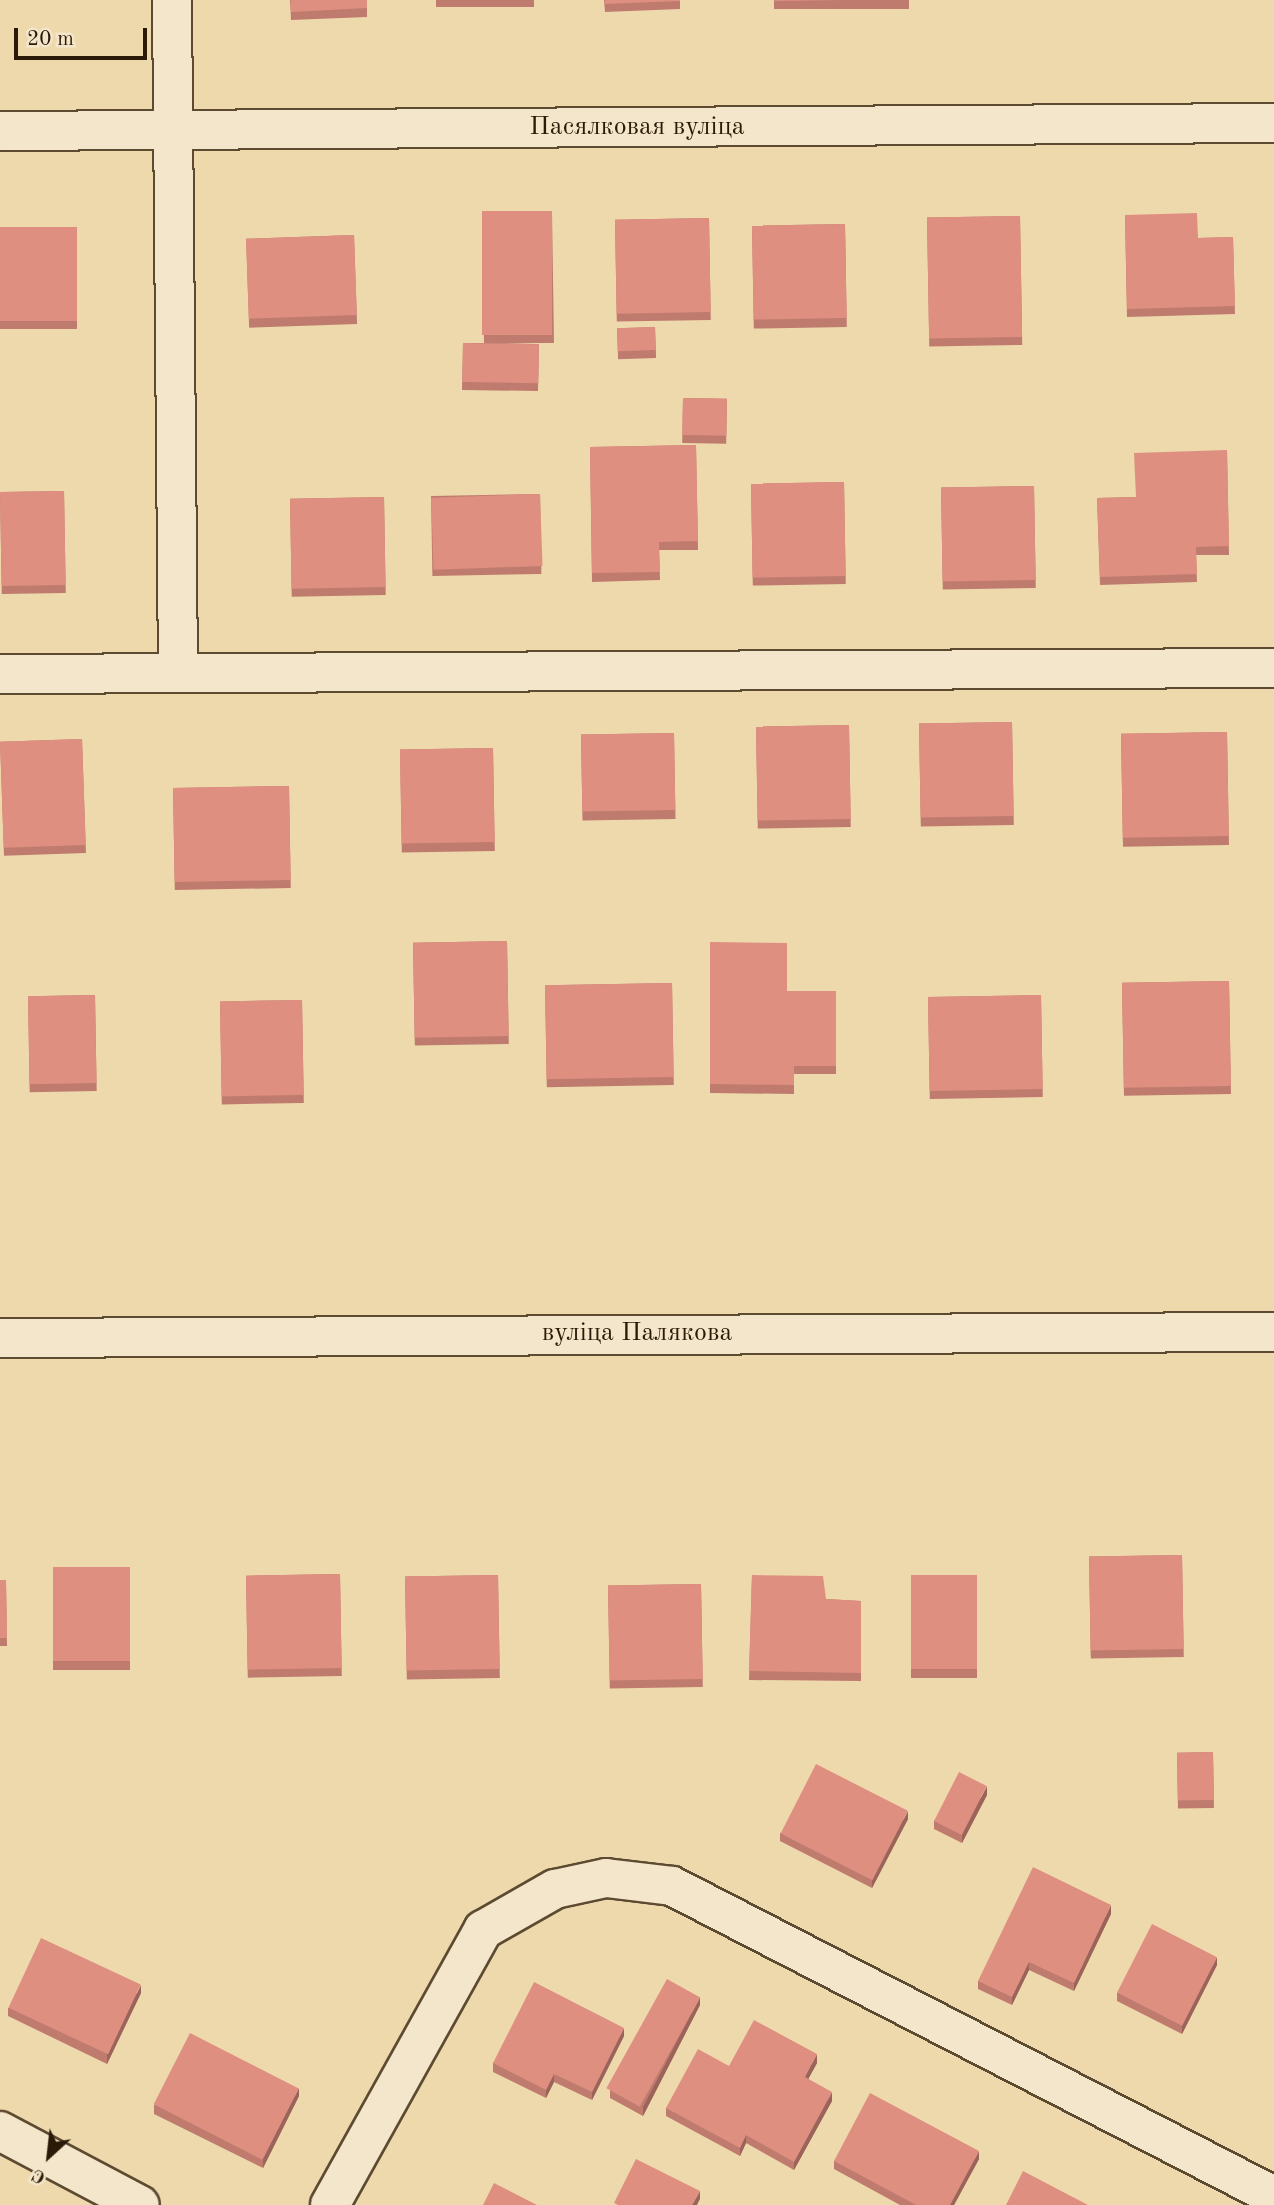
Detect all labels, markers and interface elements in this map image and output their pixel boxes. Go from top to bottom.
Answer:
scale bar [18,14,150,58]
text: 20 m [27,29,74,50]
street label: Пасялковая вуліца [529,112,745,144]
street label: вуліца Палякова [542,1318,732,1350]
north arrow [14,2121,84,2191]
text: С [29,2164,49,2186]

